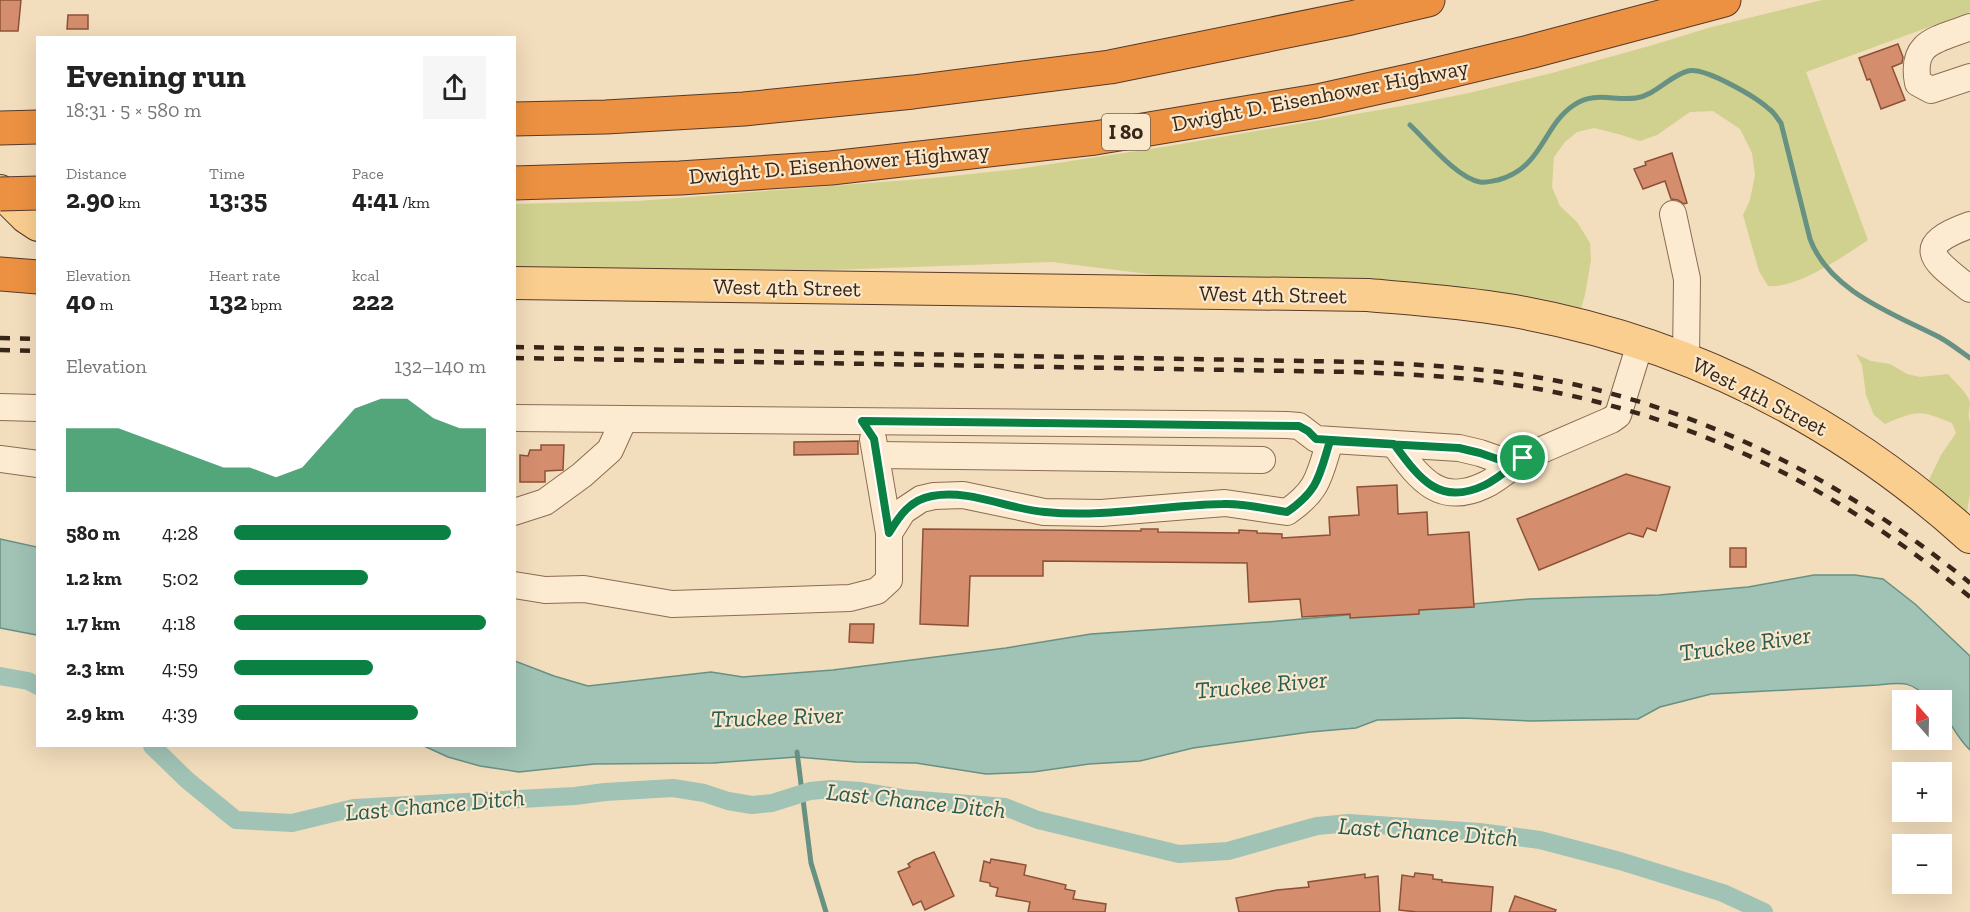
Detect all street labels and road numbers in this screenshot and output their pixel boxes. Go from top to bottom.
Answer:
street label: Dwight D. Eisenhower Highway [1170,53,1471,138]
road number: I 80 [1102,114,1150,150]
street label: Dwight D. Eisenhower Highway [688,137,991,190]
street label: West 4th Street [713,273,862,302]
street label: West 4th Street [1199,280,1348,309]
street label: West 4th Street [1688,351,1832,442]

